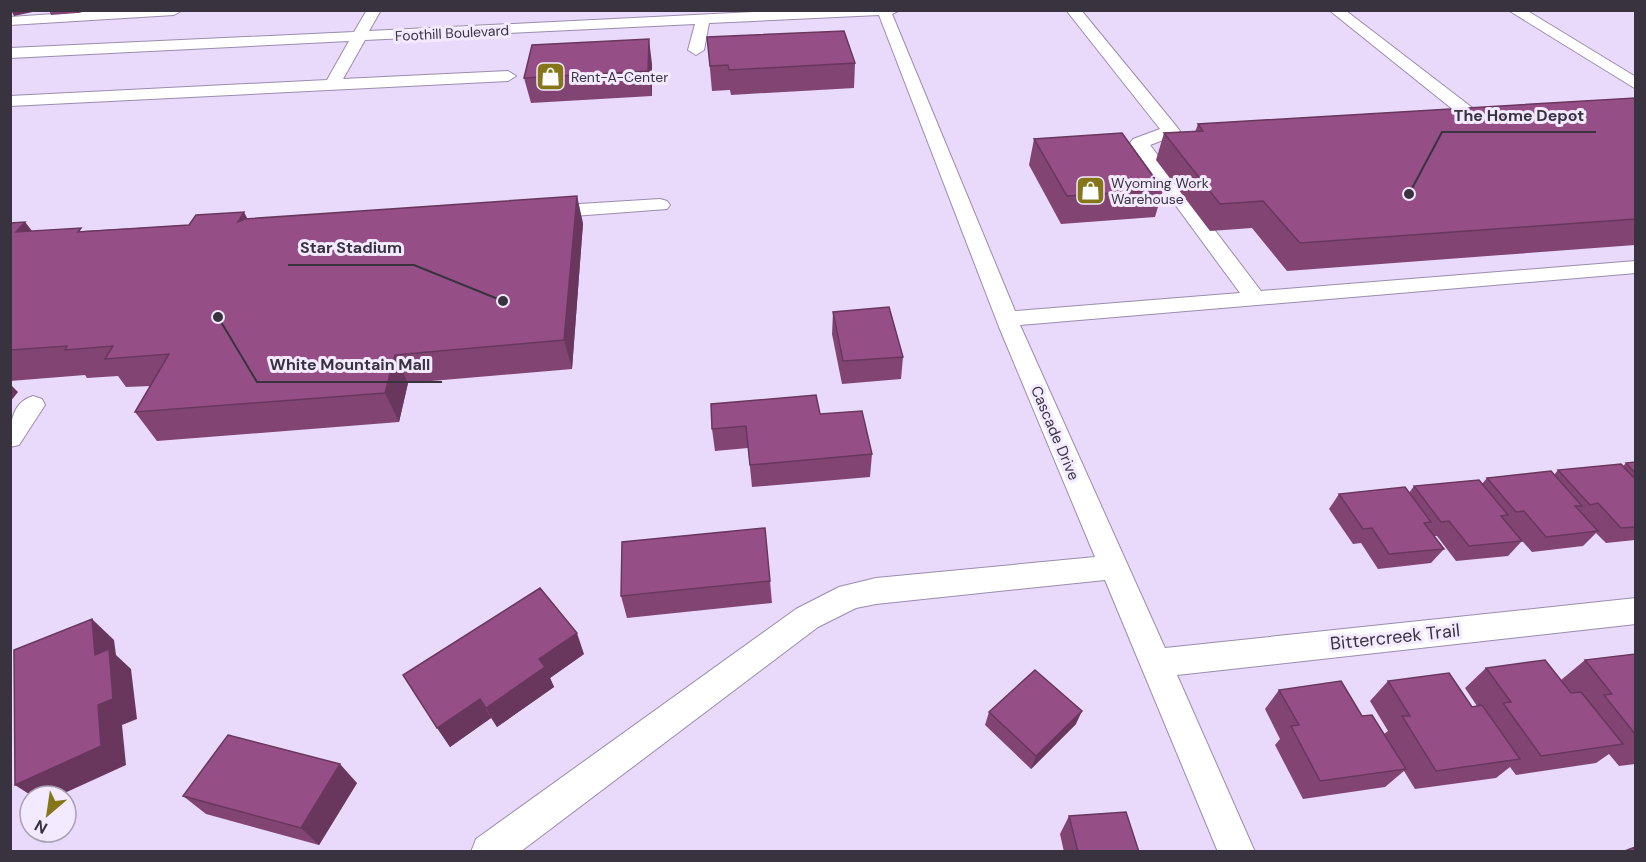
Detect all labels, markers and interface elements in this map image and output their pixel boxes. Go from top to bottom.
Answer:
street label: Foothill Boulevard [394,21,510,45]
shop icon: Rent-A-Center [534,61,566,93]
place label: Rent-A-Center [571,68,668,86]
callout: The Home Depot [1442,98,1596,132]
text: The Home Depot [1454,105,1584,126]
place label: Wyoming Work Warehouse [1111,174,1209,208]
shop icon: Wyoming Work Warehouse [1074,175,1106,207]
callout: Star Stadium [288,231,414,265]
text: Star Stadium [300,237,402,258]
callout: White Mountain Mall [257,348,442,382]
text: White Mountain Mall [270,354,430,375]
street label: Cascade Drive [1026,383,1084,483]
street label: Bittercreek Trail [1329,618,1461,656]
north arrow [18,784,78,844]
text: N [31,815,51,839]

